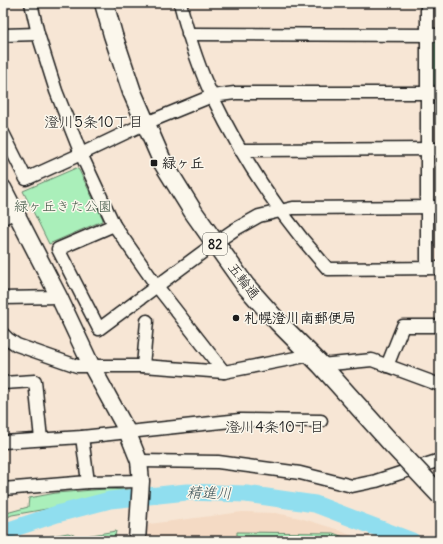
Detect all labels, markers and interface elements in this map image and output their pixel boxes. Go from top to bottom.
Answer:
district label: 澄川5条10丁目 [44,112,144,131]
place label: 緑ヶ丘 [162,154,204,172]
marker: 緑ヶ丘 [149,158,159,168]
park label: 緑ヶ丘きた公園 [14,197,112,215]
road number: 82 [203,233,227,255]
street label: 五輪通 [224,259,264,303]
place label: 札幌澄川南郵便局 [244,309,356,327]
marker: 札幌澄川南郵便局 [231,313,241,323]
district label: 澄川4条10丁目 [225,417,325,436]
water label: 精進川 [186,483,232,502]

